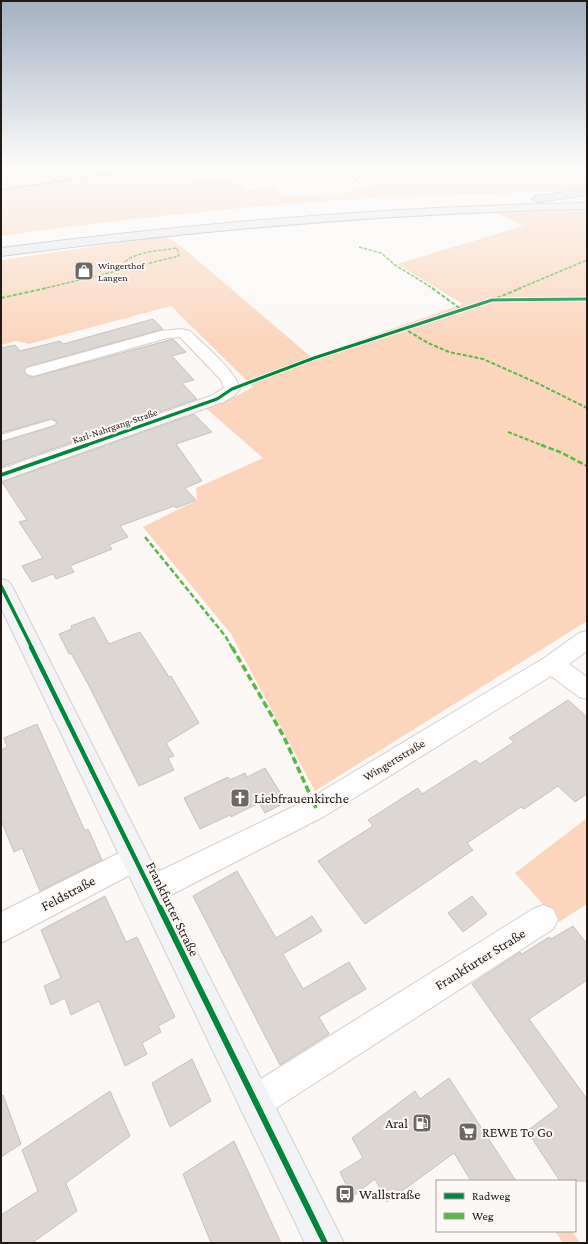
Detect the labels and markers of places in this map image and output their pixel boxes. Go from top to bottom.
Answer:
shop icon: Wingerthof Langen [73,260,95,282]
place label: Wingerthof Langen [98,260,145,283]
church icon: Liebfrauenkirche [229,787,251,809]
place label: Liebfrauenkirche [254,790,349,806]
fuel station icon: Aral [411,1112,433,1134]
place label: Aral [385,1115,408,1131]
supermarket icon: REWE To Go [457,1121,479,1143]
place label: REWE To Go [482,1124,553,1140]
bus stop icon: Wallstraße [334,1183,356,1205]
place label: Wallstraße [359,1186,420,1202]

